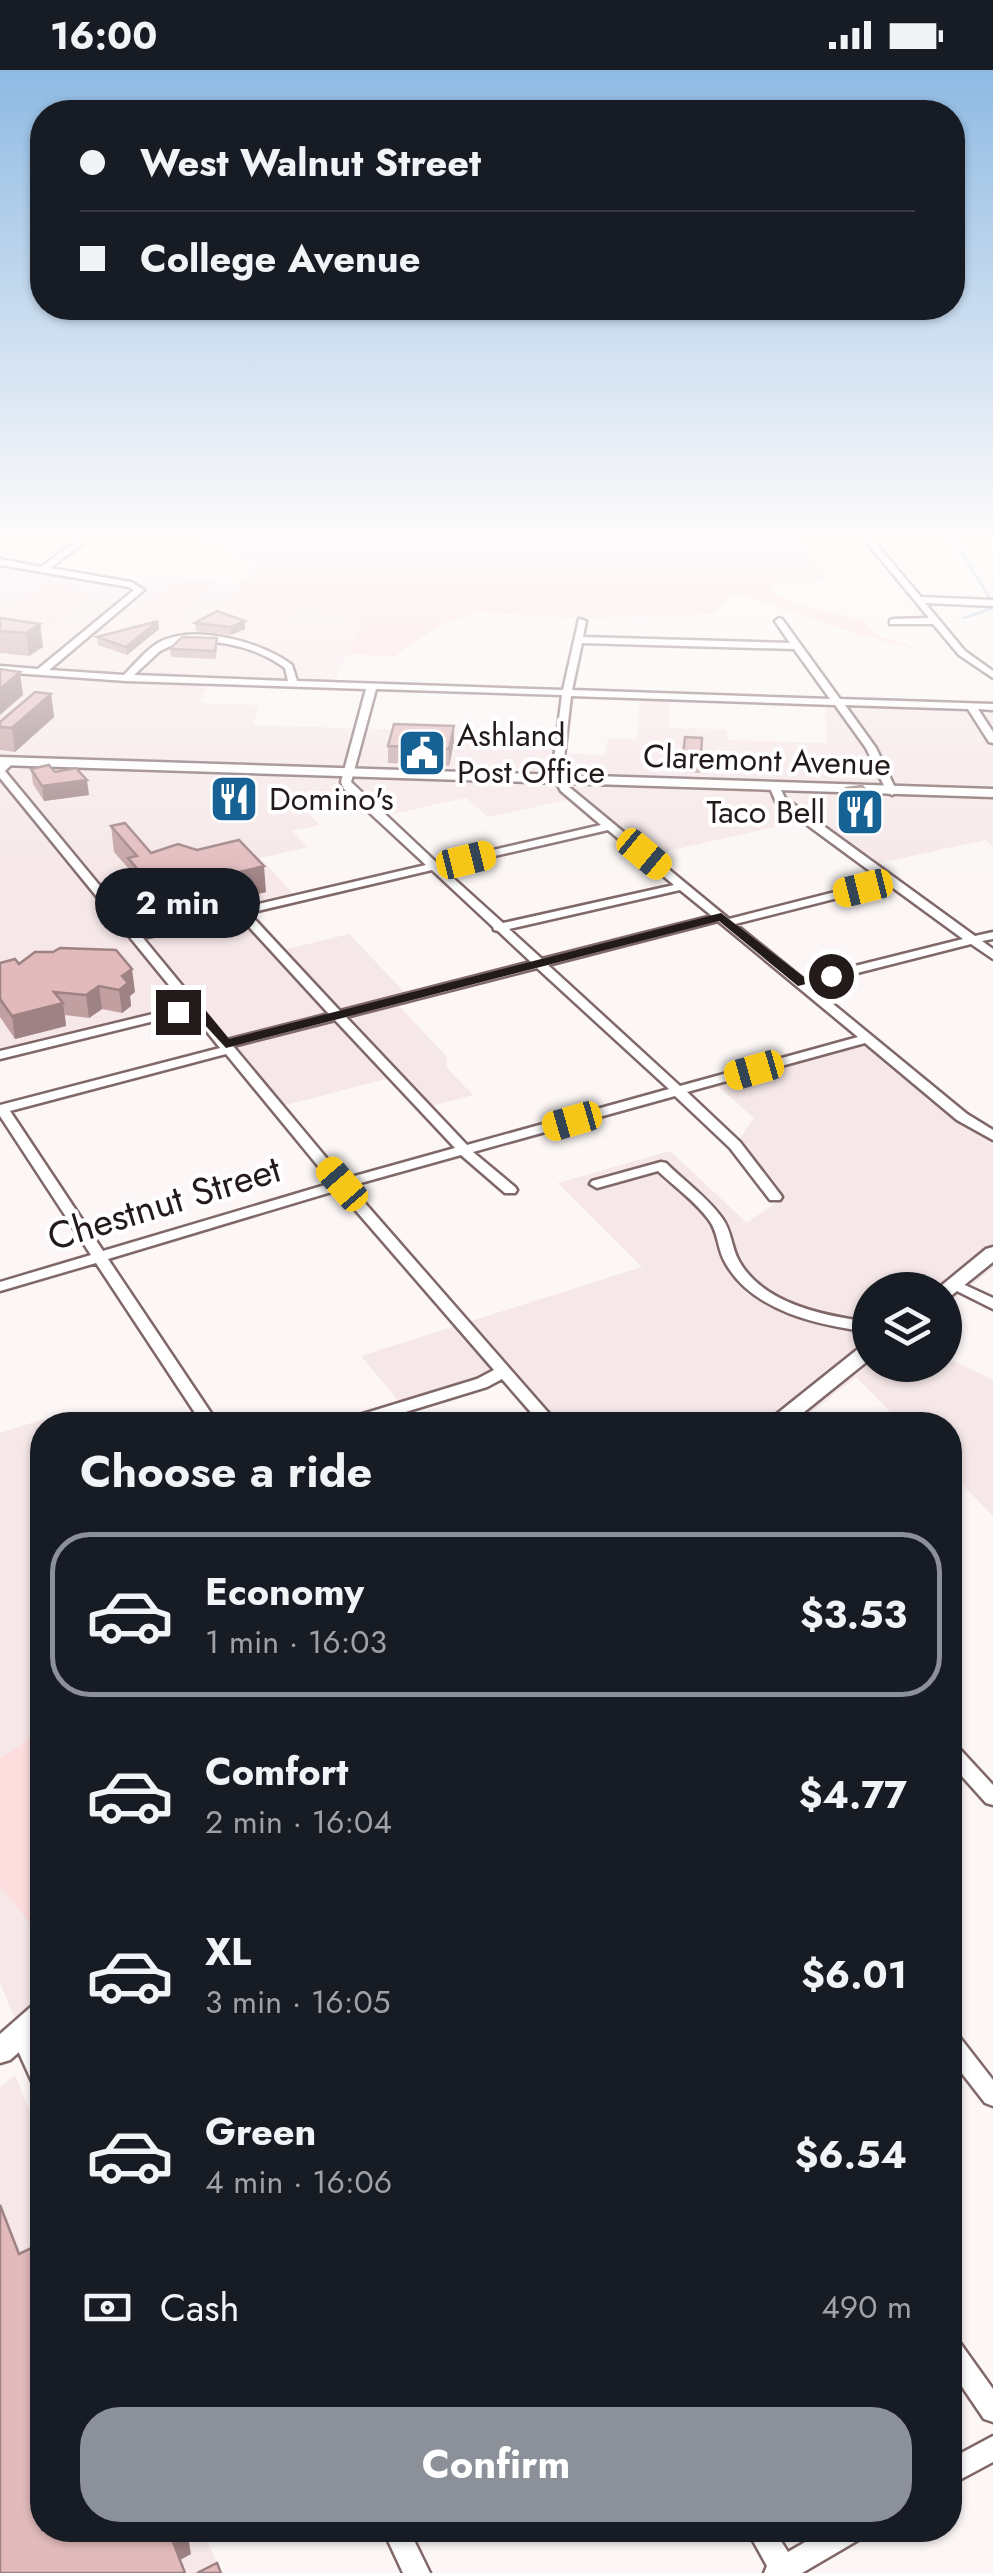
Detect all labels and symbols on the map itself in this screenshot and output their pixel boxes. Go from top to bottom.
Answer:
place label: Ashland Post Office [457,712,605,795]
public building icon: Ashland Post Office [396,727,448,779]
street label: Claremont Avenue [642,733,892,787]
restaurant icon: Domino's [208,773,260,825]
place label: Domino's [269,776,394,822]
restaurant icon: Taco Bell [834,786,886,838]
place label: Taco Bell [707,789,825,835]
car [611,823,677,885]
car [433,838,499,882]
car [830,866,896,910]
callout: 2 min [96,867,260,937]
route start [809,954,854,999]
route end [156,990,201,1035]
car [721,1047,787,1093]
car [539,1098,605,1144]
street label: Chestnut Street [41,1141,287,1264]
car [311,1152,373,1216]

